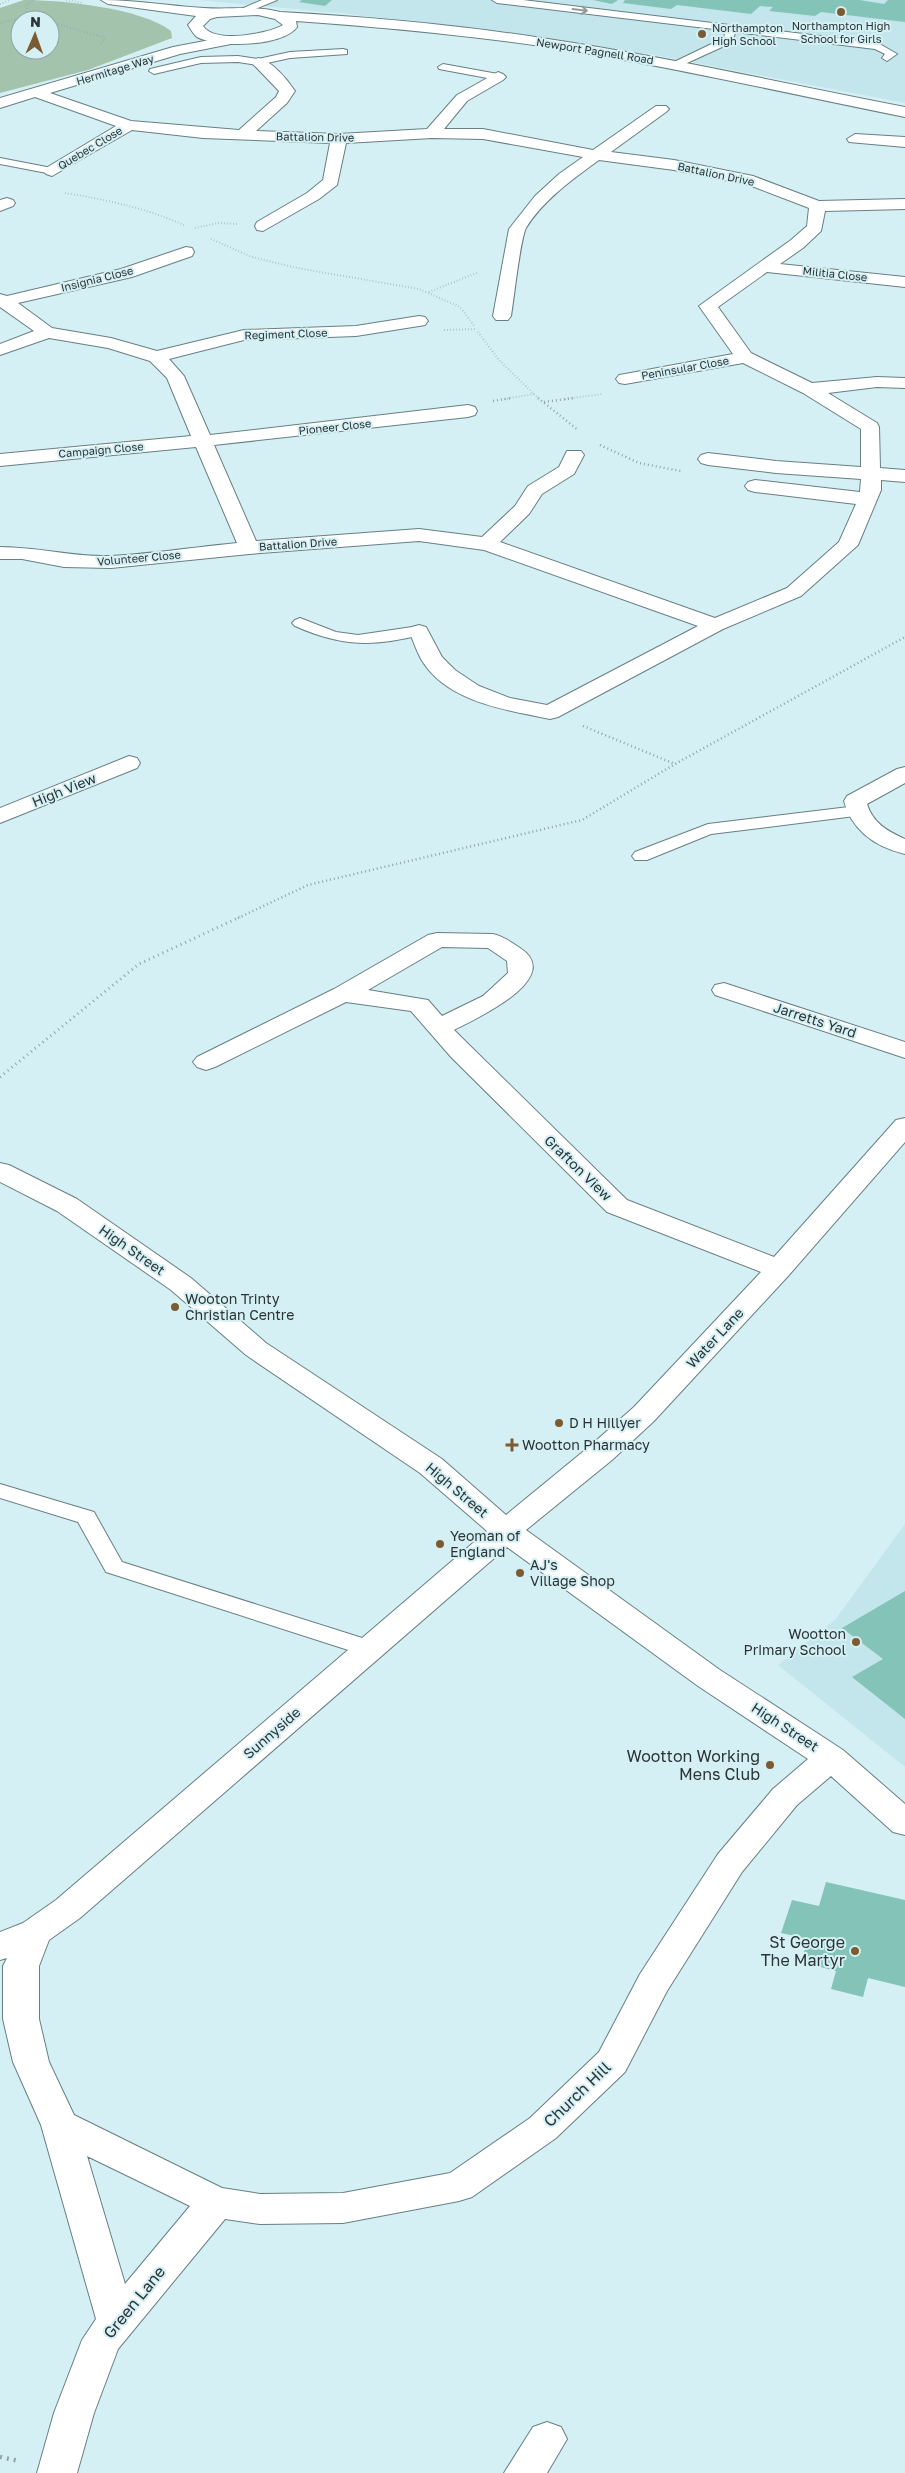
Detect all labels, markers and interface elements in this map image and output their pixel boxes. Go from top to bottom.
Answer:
one-way arrow [572,5,588,15]
marker: Northampton High School for Girls [835,6,847,18]
north arrow [10,10,60,60]
text: N [30,13,41,30]
place label: Northampton High School for Girls [792,19,890,45]
place label: Northampton High School [712,21,783,47]
marker: Northampton High School [696,28,708,40]
street label: Newport Pagnell Road [536,35,655,66]
street label: Hermitage Way [74,52,155,88]
street label: Quebec Close [55,123,124,172]
street label: Battalion Drive [276,129,354,144]
street label: Battalion Drive [676,159,756,188]
street label: Insignia Close [59,263,134,294]
street label: Militia Close [802,264,868,283]
street label: Regiment Close [244,326,328,341]
street label: Peninsular Close [640,353,730,382]
street label: Pioneer Close [298,416,372,437]
street label: Campaign Close [58,439,144,460]
street label: Battalion Drive [258,534,337,553]
street label: Volunteer Close [97,547,181,568]
street label: High View [29,769,98,810]
street label: Jarretts Yard [772,998,859,1041]
street label: Grafton View [541,1131,616,1204]
street label: High Street [96,1221,169,1279]
place label: Wooton Trinty Christian Centre [185,1290,294,1323]
marker: Wooton Trinty Christian Centre [169,1301,181,1313]
street label: Water Lane [682,1304,747,1371]
place label: D H Hillyer [569,1414,641,1431]
marker: D H Hillyer [553,1417,565,1429]
place label: Wootton Pharmacy [522,1436,650,1453]
marker: Wootton Pharmacy [506,1439,518,1451]
street label: High Street [423,1458,492,1521]
place label: Yeoman of England [450,1527,520,1560]
marker: Yeoman of England [434,1538,446,1550]
place label: AJ's Village Shop [530,1556,615,1589]
marker: AJ's Village Shop [514,1567,526,1579]
place label: Wootton Primary School [744,1625,846,1658]
marker: Wootton Primary School [850,1636,862,1648]
street label: High Street [749,1699,822,1755]
street label: Sunnyside [240,1703,304,1762]
place label: Wootton Working Mens Club [626,1746,760,1784]
marker: Wootton Working Mens Club [764,1759,776,1771]
place label: St George The Martyr [761,1932,845,1970]
marker: St George The Martyr [849,1945,861,1957]
street label: Church Hill [539,2057,615,2131]
street label: Green Lane [99,2262,169,2342]

